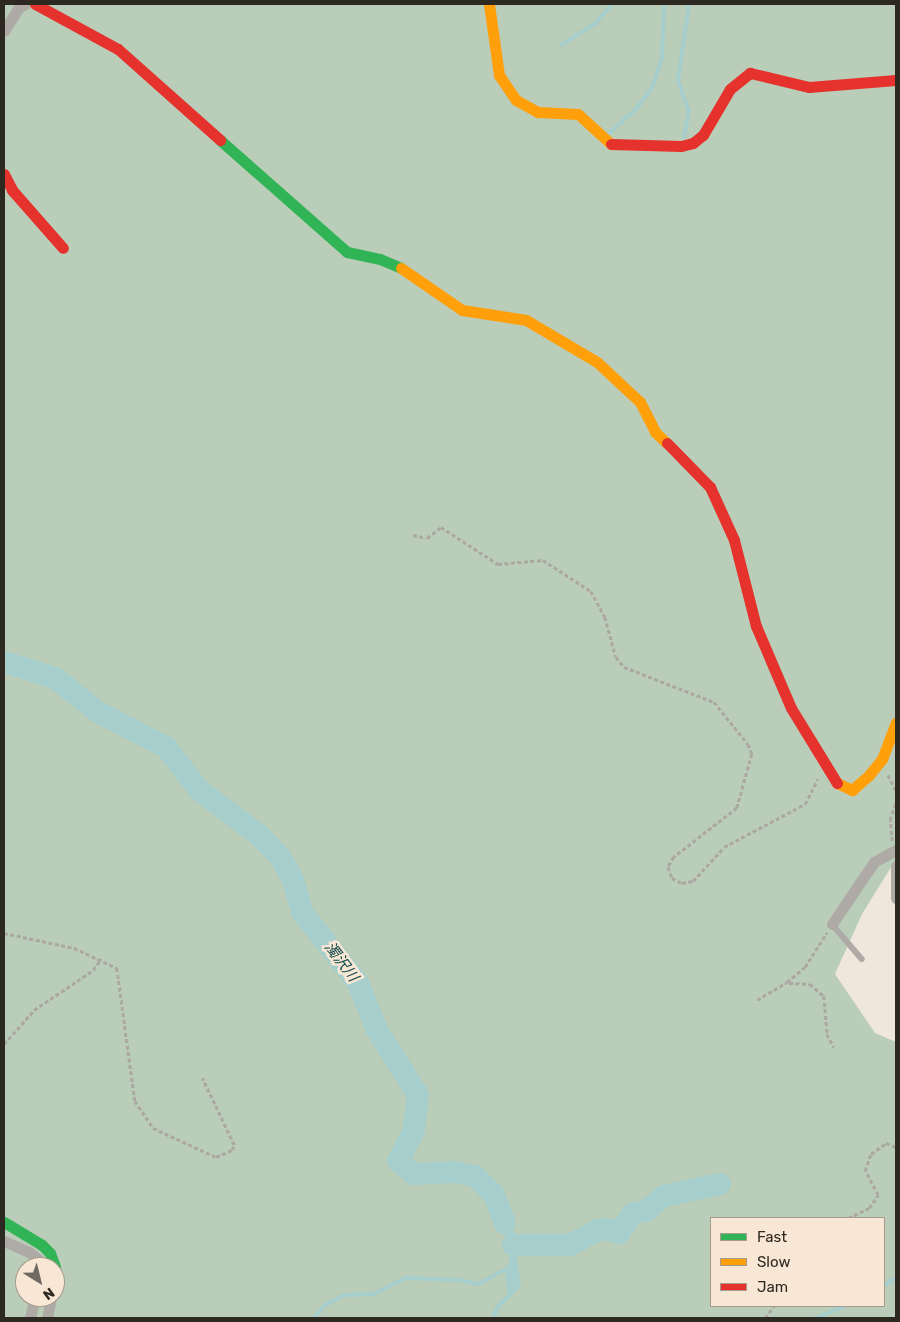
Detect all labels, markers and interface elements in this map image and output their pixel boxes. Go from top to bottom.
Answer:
water label: 濁沢川 [320,939,362,985]
legend [710,1217,885,1307]
text: Fast [757,1228,787,1246]
text: Slow [757,1253,790,1271]
north arrow [15,1257,65,1307]
text: Jam [757,1278,788,1296]
text: N [39,1284,58,1304]

